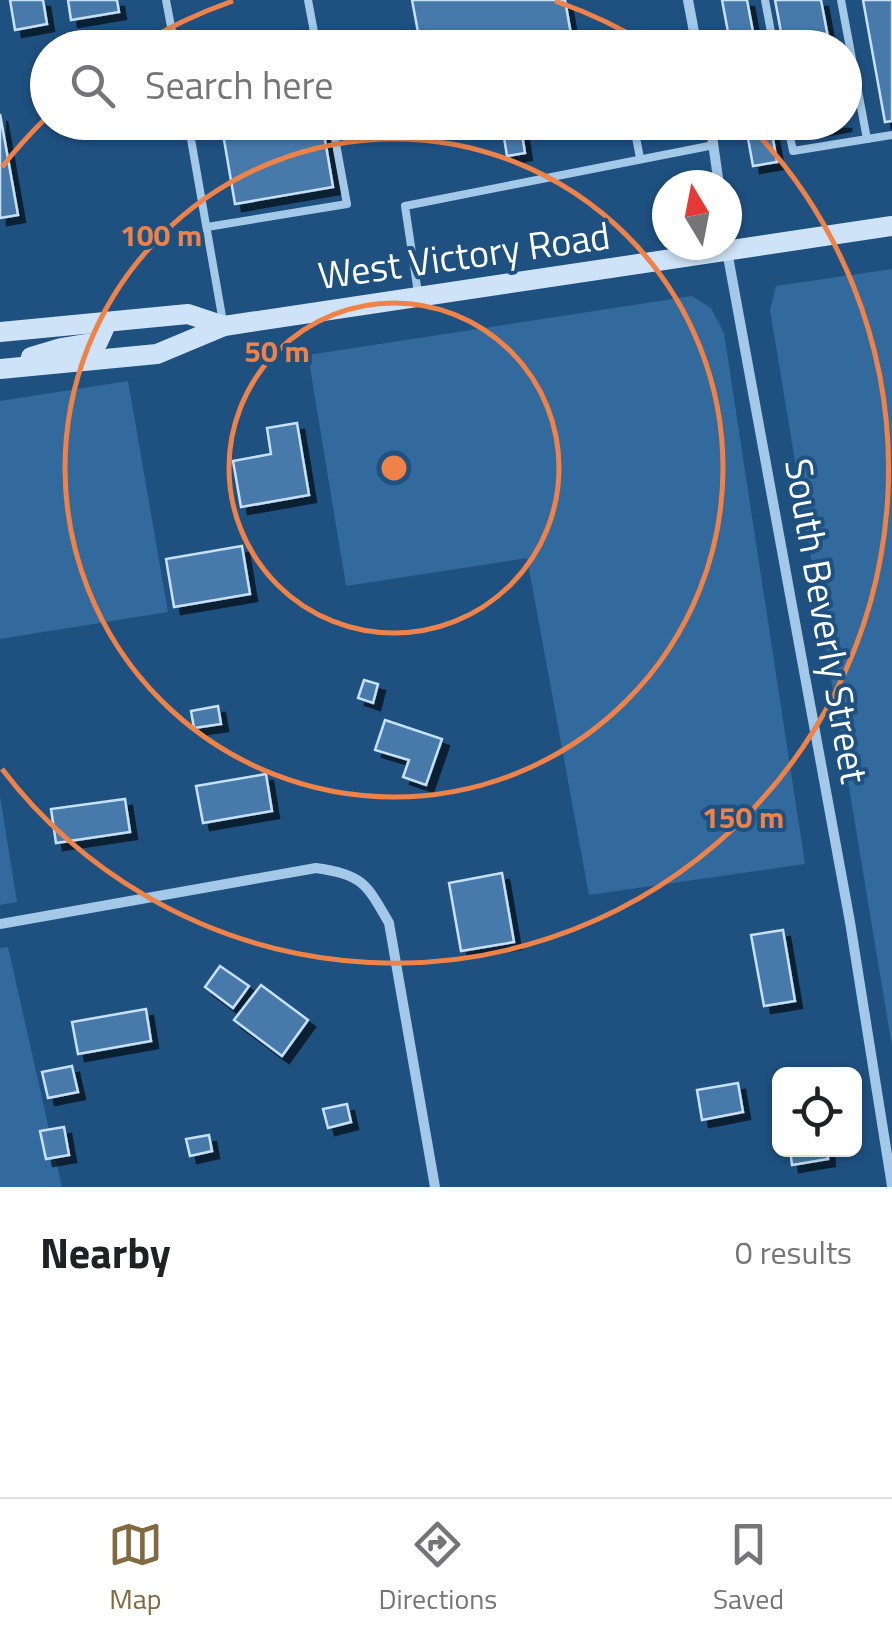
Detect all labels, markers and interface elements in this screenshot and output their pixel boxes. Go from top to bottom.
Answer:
search box [30,30,862,140]
text: Search here [145,56,333,114]
icon: search [65,58,120,113]
north arrow [652,170,742,260]
street label: West Victory Road [314,206,613,304]
text: 100 m [120,212,202,258]
text: 50 m [244,328,310,374]
centre of rings [376,450,412,486]
street label: South Beverly Street [770,454,884,788]
text: 150 m [702,794,784,840]
map controls [772,1067,862,1157]
button: locate [772,1067,862,1157]
text: Nearby [40,1220,171,1284]
text: 0 results [735,1228,852,1276]
tab: Map [108,1517,163,1620]
tab: Directions [379,1517,497,1620]
tab: Saved [713,1517,784,1620]

